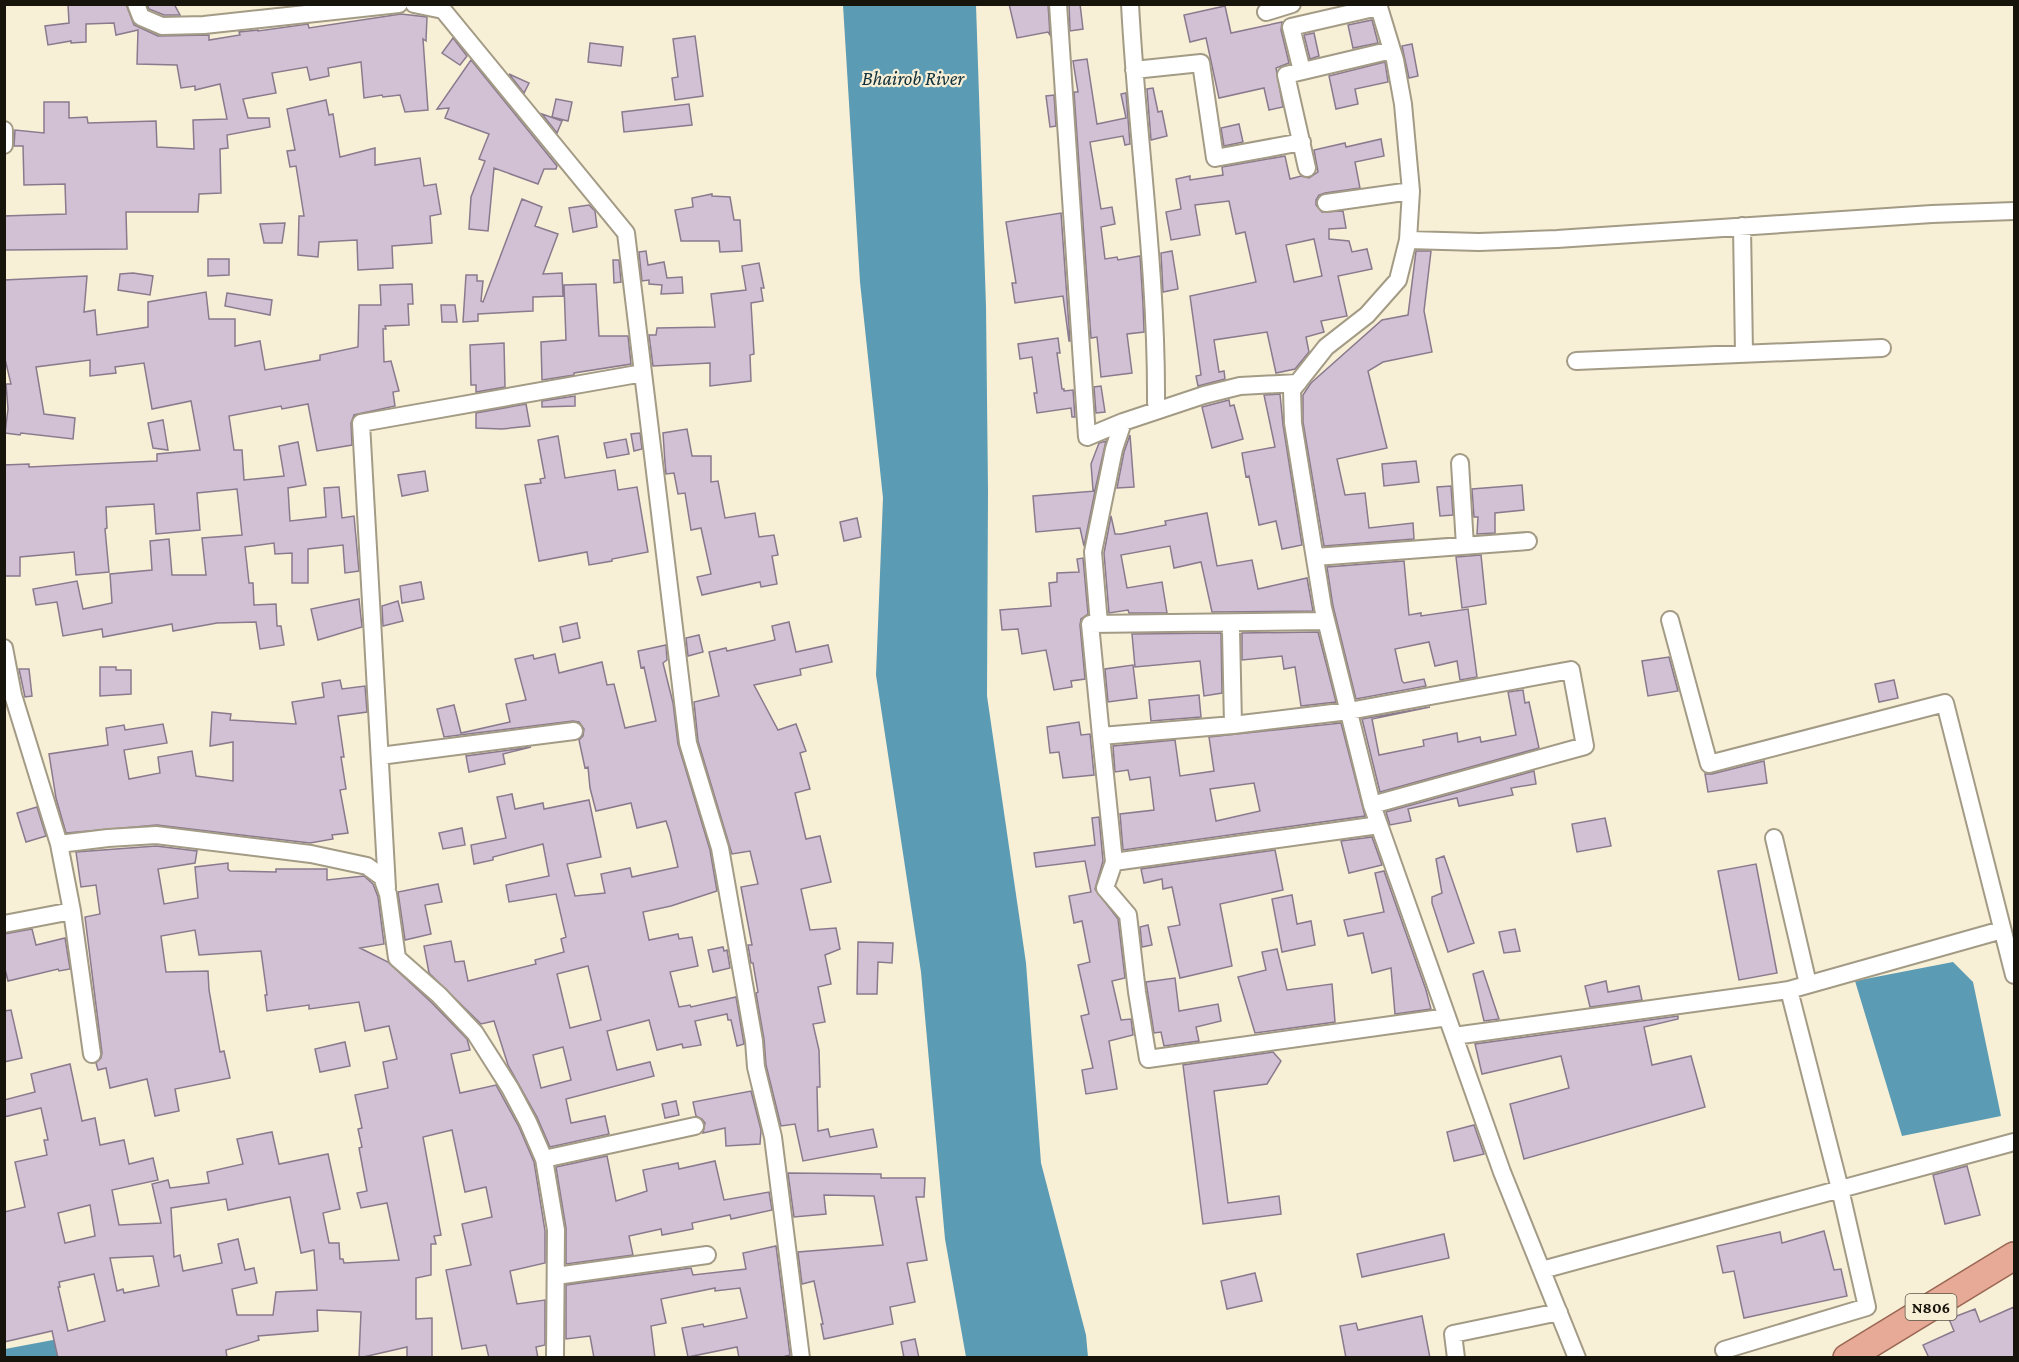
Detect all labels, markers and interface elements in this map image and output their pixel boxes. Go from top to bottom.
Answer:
water label: Bhairob River [862,67,965,89]
road number: N806 [1906,1294,1956,1320]

